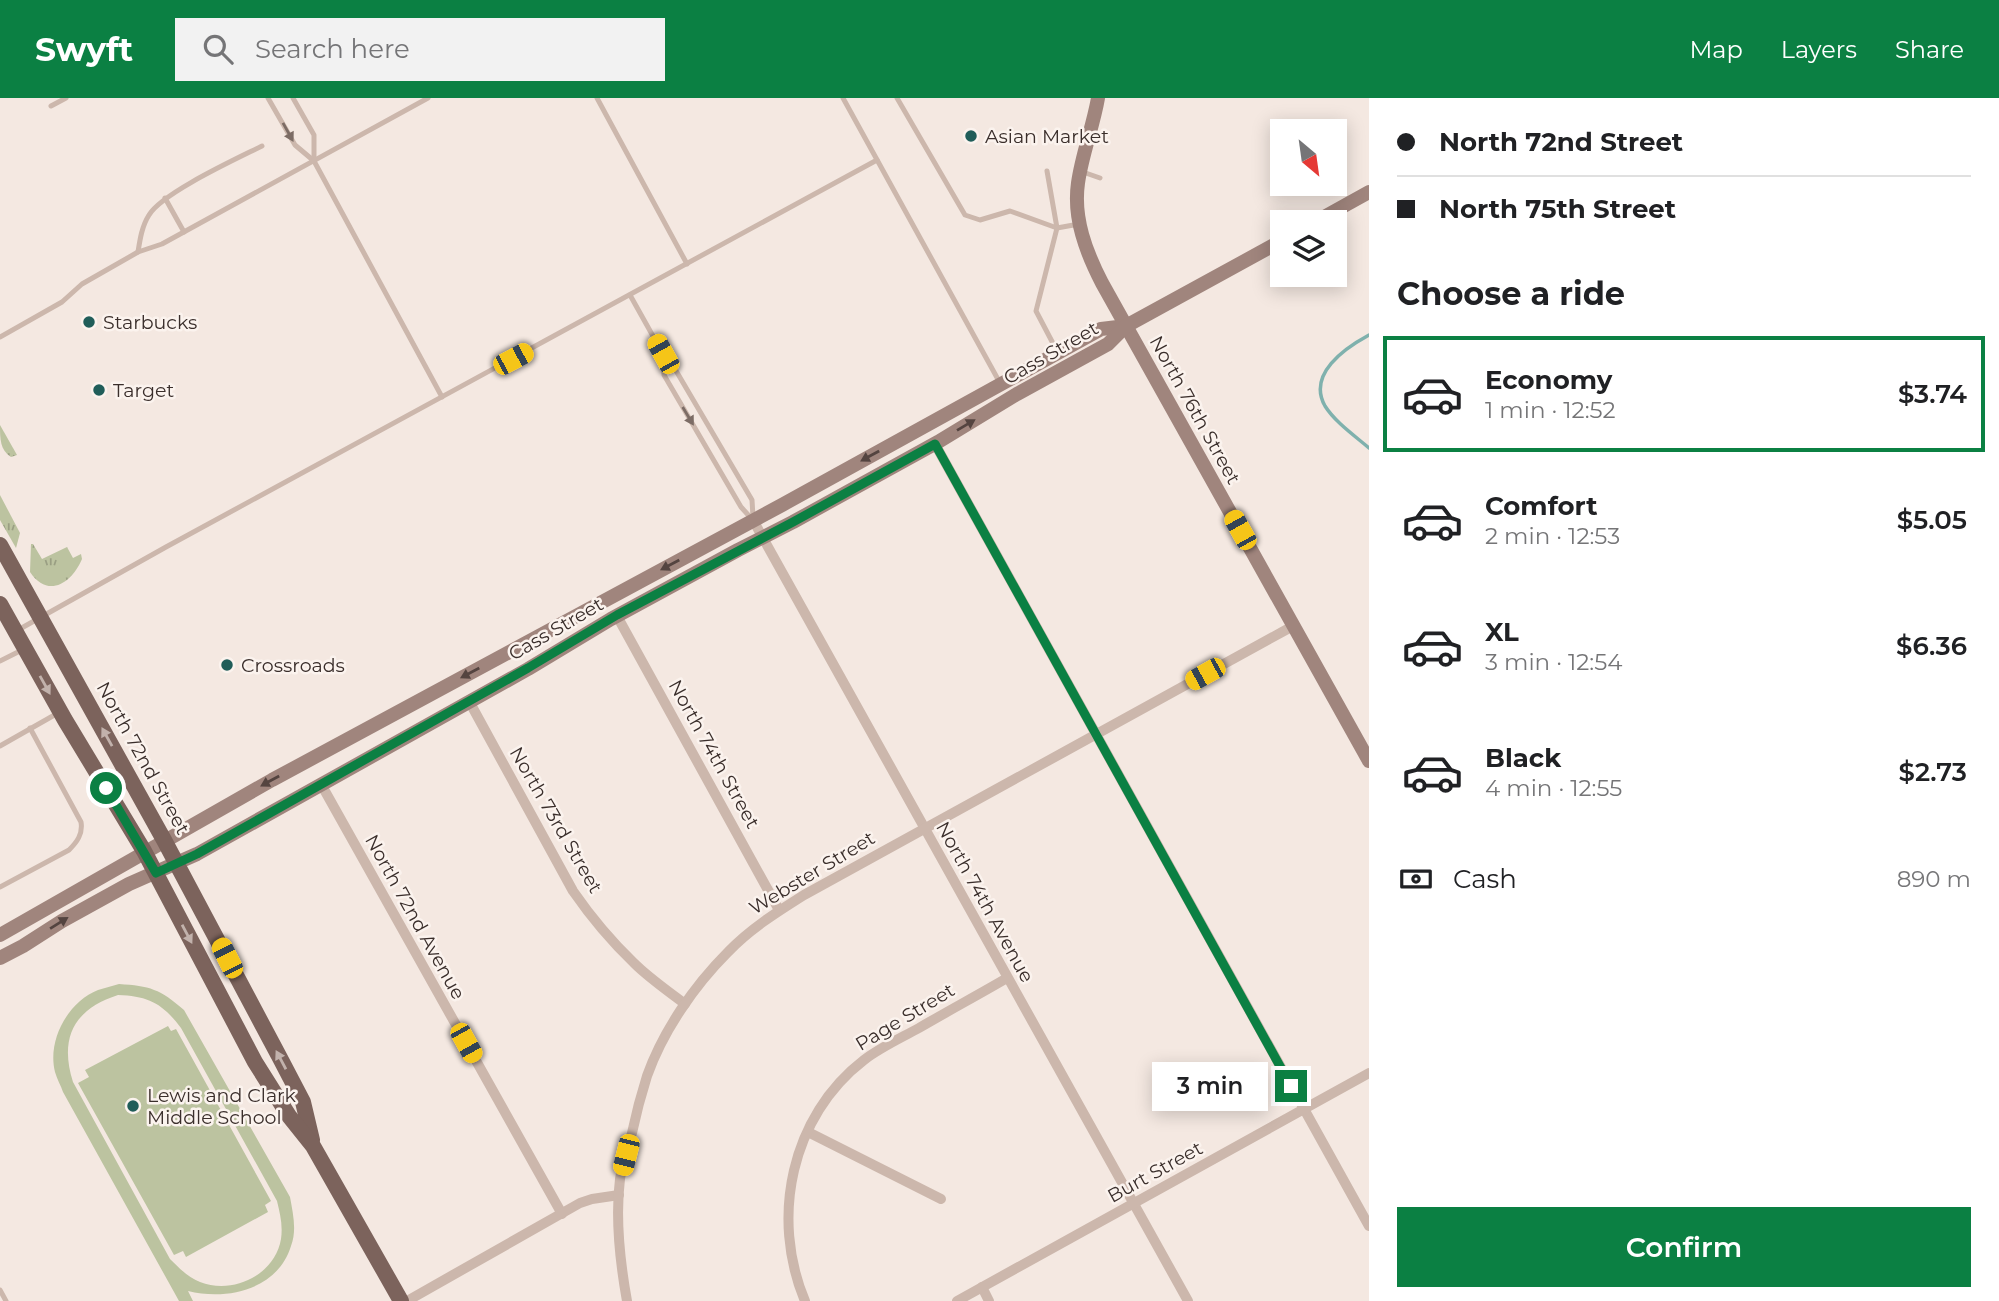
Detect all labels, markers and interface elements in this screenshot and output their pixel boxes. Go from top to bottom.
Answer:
search box [175,18,665,81]
text: Swyft [35,29,133,69]
icon: search [199,30,237,68]
text: Search here [255,33,410,65]
text: Map [1689,35,1743,64]
text: Layers [1781,35,1857,64]
text: Share [1895,35,1964,64]
north arrow [1270,119,1348,196]
map controls [1270,119,1347,287]
one-way arrow [282,122,294,142]
place label: Asian Market [985,125,1109,148]
text: North 72nd Street [1439,126,1683,158]
marker: Asian Market [963,128,979,144]
text: North 75th Street [1439,193,1676,225]
button: layers [1270,210,1347,287]
text: Choose a ride [1397,274,1625,313]
place label: Starbucks [103,311,197,334]
marker: Starbucks [81,314,97,330]
street label: Cass Street [1000,317,1103,389]
car [644,331,683,377]
street label: North 76th Street [1145,332,1245,488]
car [490,340,537,378]
icon: car [1401,363,1464,426]
text: Economy [1485,364,1612,396]
text: $3.74 [1898,378,1967,410]
place label: Target [113,379,174,402]
marker: Target [91,382,107,398]
text: 1 min · 12:52 [1485,396,1616,424]
one-way arrow [682,407,694,426]
one-way arrow [956,419,975,432]
one-way arrow [861,450,880,462]
icon: car [1401,489,1464,552]
text: Comfort [1485,490,1597,522]
text: $5.05 [1897,504,1967,536]
car [1221,507,1260,553]
text: 2 min · 12:53 [1485,522,1620,550]
one-way arrow [661,559,680,571]
street label: Cass Street [505,593,608,665]
icon: car [1401,615,1464,678]
text: XL [1485,616,1519,648]
text: $6.36 [1896,630,1967,662]
text: 3 min · 12:54 [1485,648,1622,676]
place label: Crossroads [241,654,345,677]
car [1182,655,1229,693]
marker: Crossroads [219,657,235,673]
one-way arrow [460,667,480,679]
one-way arrow [39,675,51,695]
street label: North 74th Street [664,676,765,833]
street label: North 72nd Street [92,678,195,839]
one-way arrow [101,728,113,747]
icon: car [1401,741,1464,804]
text: Black [1485,742,1561,774]
street label: North 73rd Street [505,743,607,898]
text: $2.73 [1899,756,1967,788]
route start [90,772,122,804]
text: 4 min · 12:55 [1485,774,1622,802]
one-way arrow [260,775,280,787]
street label: North 74th Avenue [931,817,1039,987]
street label: Webster Street [745,826,879,920]
street label: North 72nd Avenue [360,830,470,1004]
icon: cash [1397,860,1435,898]
text: Cash [1453,863,1517,895]
text: 890 m [1897,865,1971,893]
one-way arrow [49,917,68,930]
one-way arrow [181,924,193,944]
car [209,935,246,981]
street label: Page Street [851,978,959,1056]
car [447,1020,486,1066]
one-way arrow [275,1050,287,1070]
callout: 3 min [1151,1062,1266,1110]
route end [1275,1070,1307,1102]
text: 3 min [1177,1072,1243,1100]
place label: Lewis and Clark Middle School [147,1084,297,1129]
marker: Lewis and Clark Middle School [125,1098,141,1114]
car [611,1132,642,1178]
street label: Burt Street [1103,1136,1207,1208]
button: Confirm [1397,1207,1971,1287]

